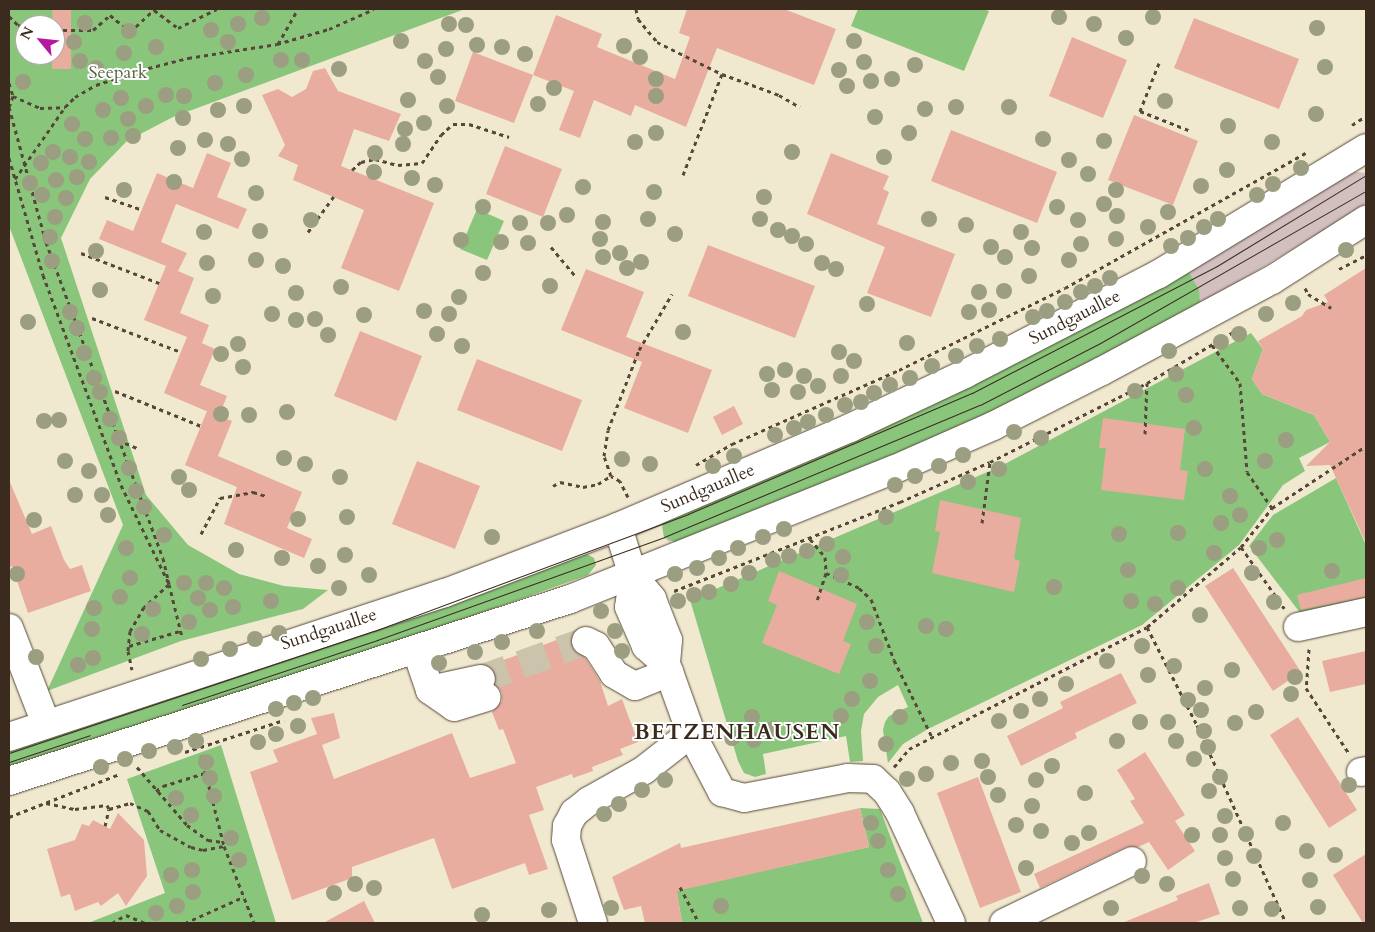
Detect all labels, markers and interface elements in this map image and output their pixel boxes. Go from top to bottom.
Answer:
north arrow [15,15,65,65]
text: N [16,23,38,43]
park label: Seepark [89,62,147,84]
street label: Sundgauallee [1026,286,1124,350]
street label: Sundgauallee [658,460,758,518]
street label: Sundgauallee [278,604,380,656]
district label: BETZENHAUSEN [632,720,842,746]

